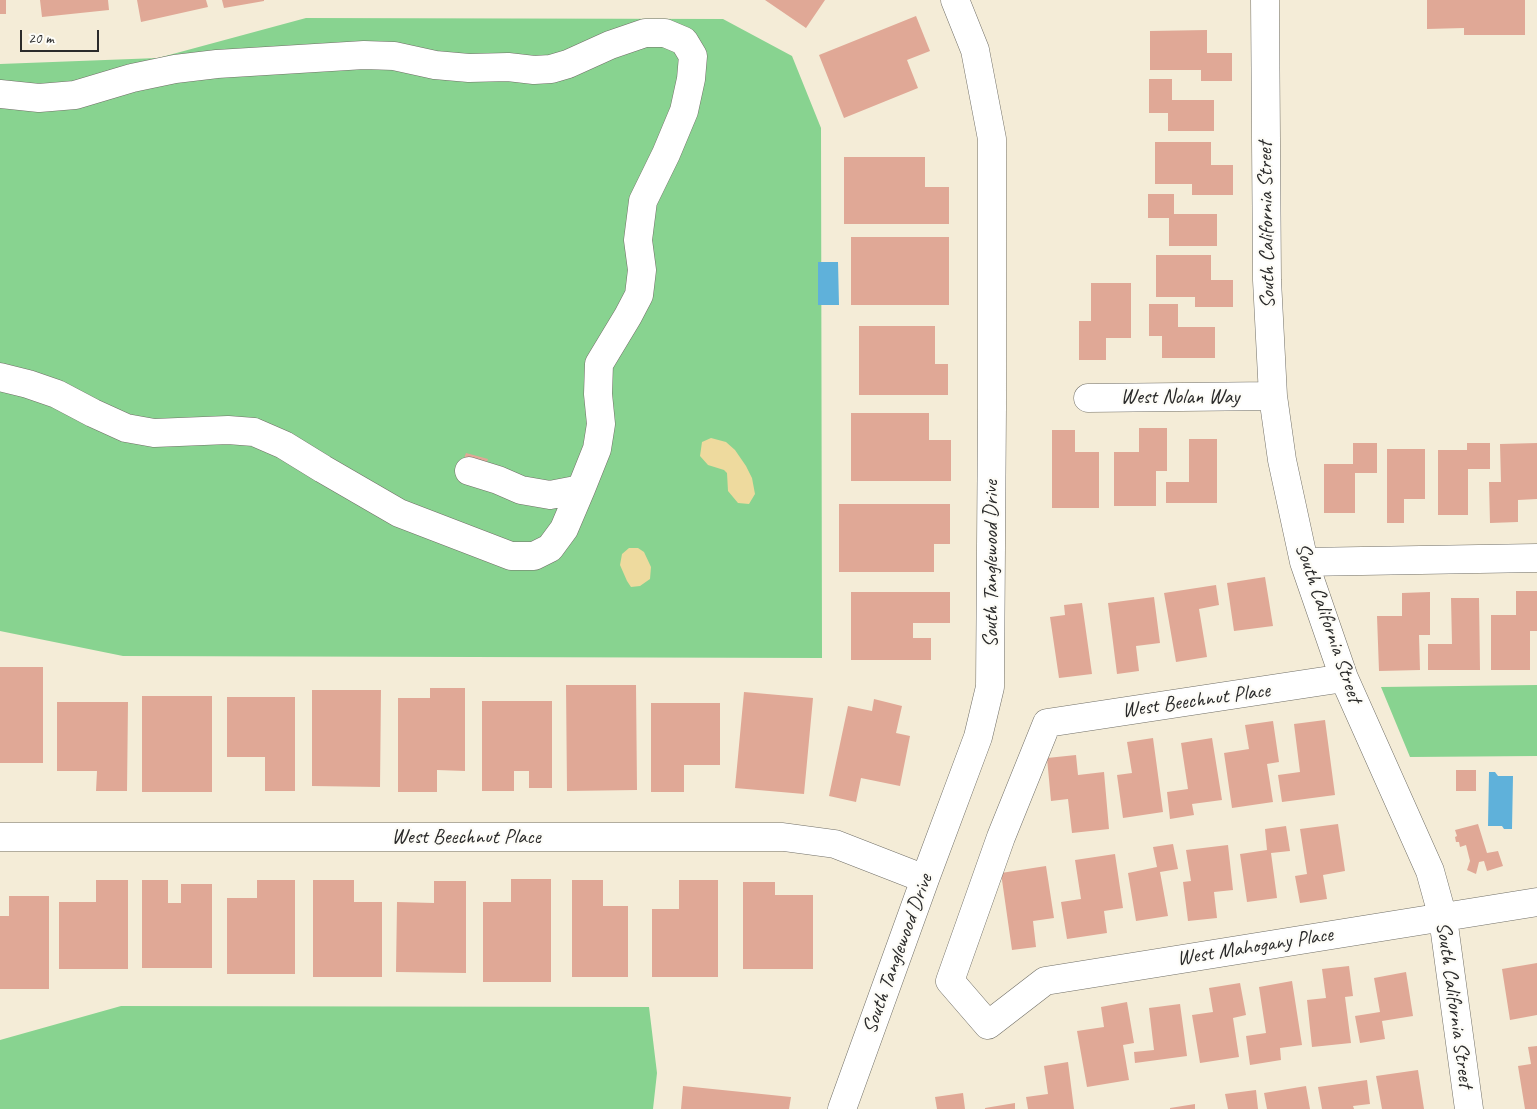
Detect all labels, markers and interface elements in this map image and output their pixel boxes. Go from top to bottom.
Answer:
scale bar [22,20,101,52]
text: 20 m [28,29,54,48]
street label: South California Street [1253,141,1281,309]
street label: West Nolan Way [1121,384,1239,410]
street label: South Tanglewood Drive [978,480,1004,648]
street label: South California Street [1289,540,1367,706]
street label: West Beechnut Place [1120,678,1272,724]
street label: West Beechnut Place [391,824,541,850]
street label: South Tanglewood Drive [857,871,939,1037]
street label: South California Street [1430,921,1478,1089]
street label: West Mahogany Place [1175,922,1335,972]

